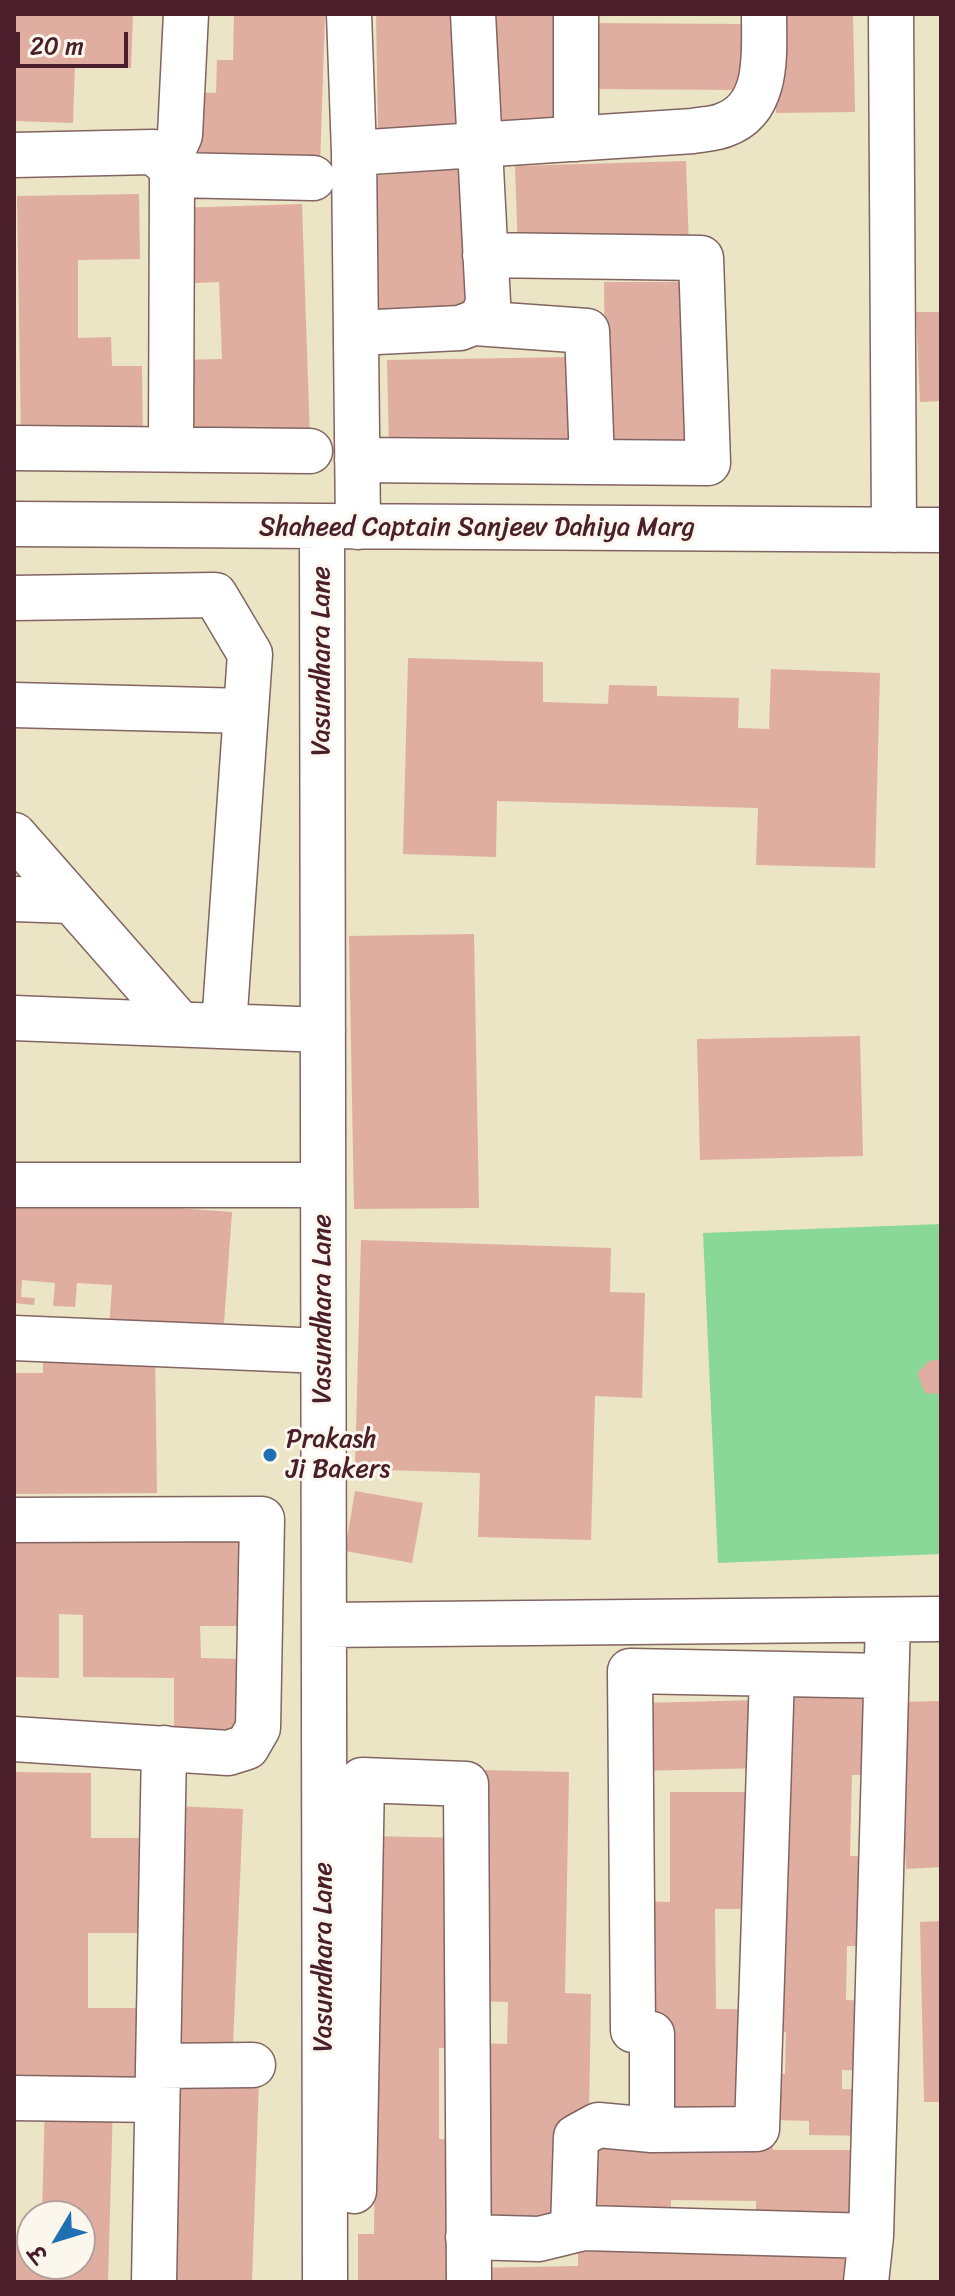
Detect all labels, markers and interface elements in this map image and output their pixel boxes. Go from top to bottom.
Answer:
scale bar [20,16,132,66]
text: 20 m [30,25,84,67]
street label: Shaheed Captain Sanjeev Dahiya Marg [259,512,695,544]
street label: Vasundhara Lane [306,566,338,756]
street label: Vasundhara Lane [307,1214,339,1404]
place label: Prakash Ji Bakers [286,1424,390,1486]
marker: Prakash Ji Bakers [261,1446,279,1464]
street label: Vasundhara Lane [308,1862,340,2052]
north arrow [16,2200,96,2280]
text: उ [18,2236,58,2272]

